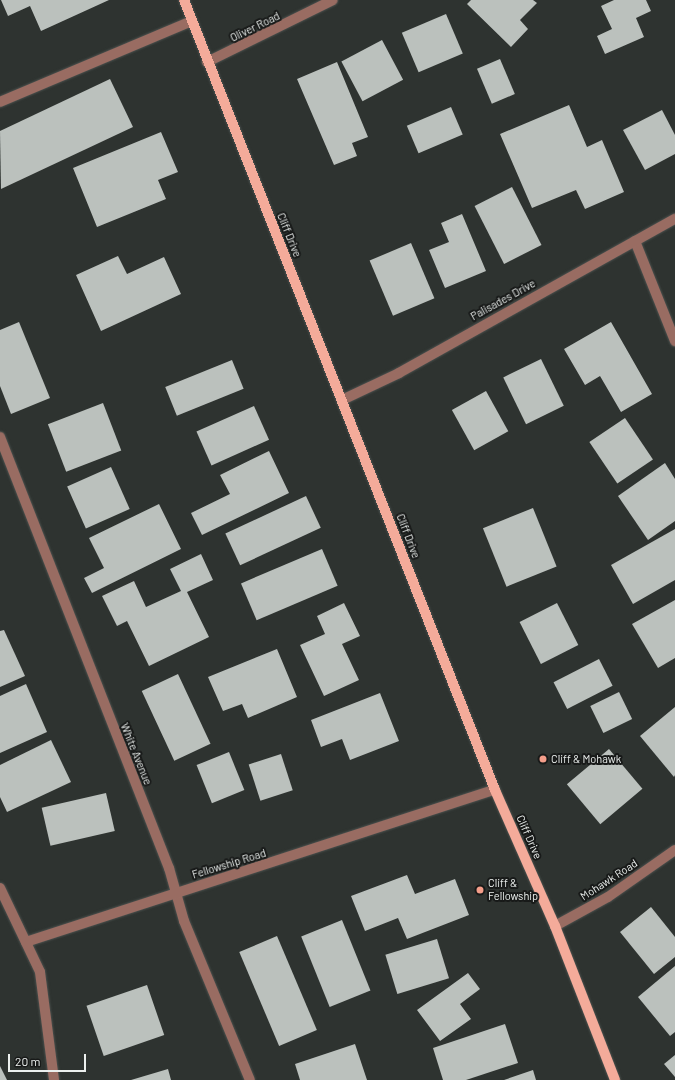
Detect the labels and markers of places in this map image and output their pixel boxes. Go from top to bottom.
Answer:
place label: Cliff & Mohawk [551,752,621,766]
marker: Cliff & Mohawk [538,754,548,764]
place label: Cliff & Fellowship [488,877,538,903]
marker: Cliff & Fellowship [475,885,485,895]

